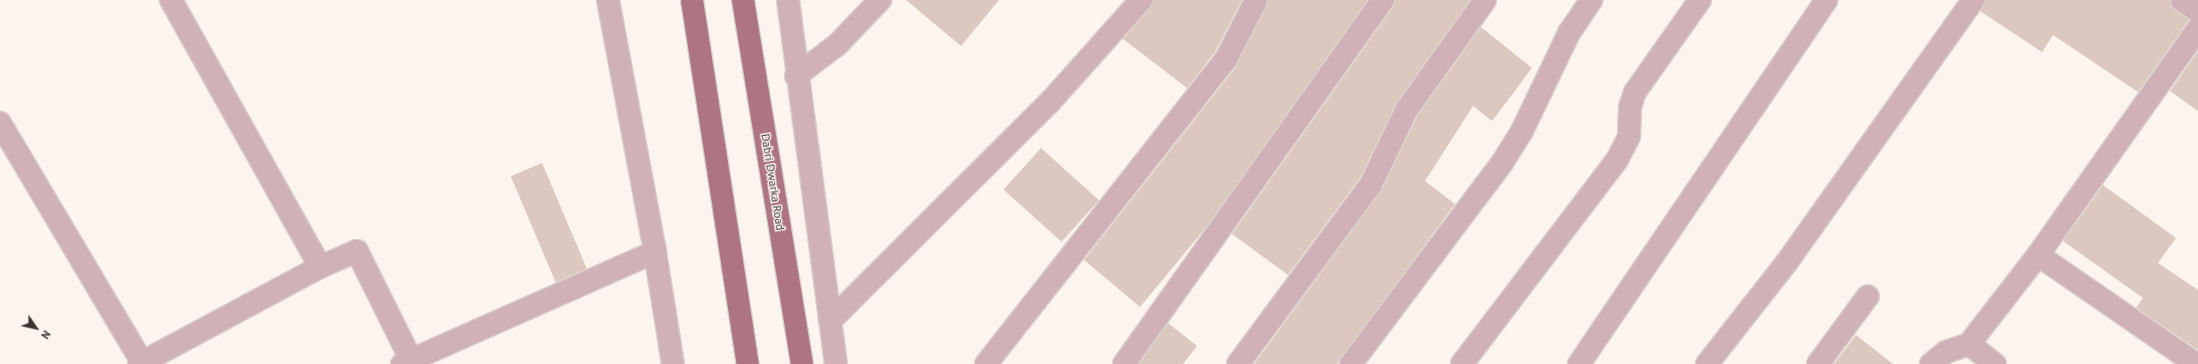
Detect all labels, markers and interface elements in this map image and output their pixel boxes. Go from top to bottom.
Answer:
street label: Dabri Dwarka Road [758,133,788,231]
north arrow [16,308,56,348]
text: N [38,328,54,342]

